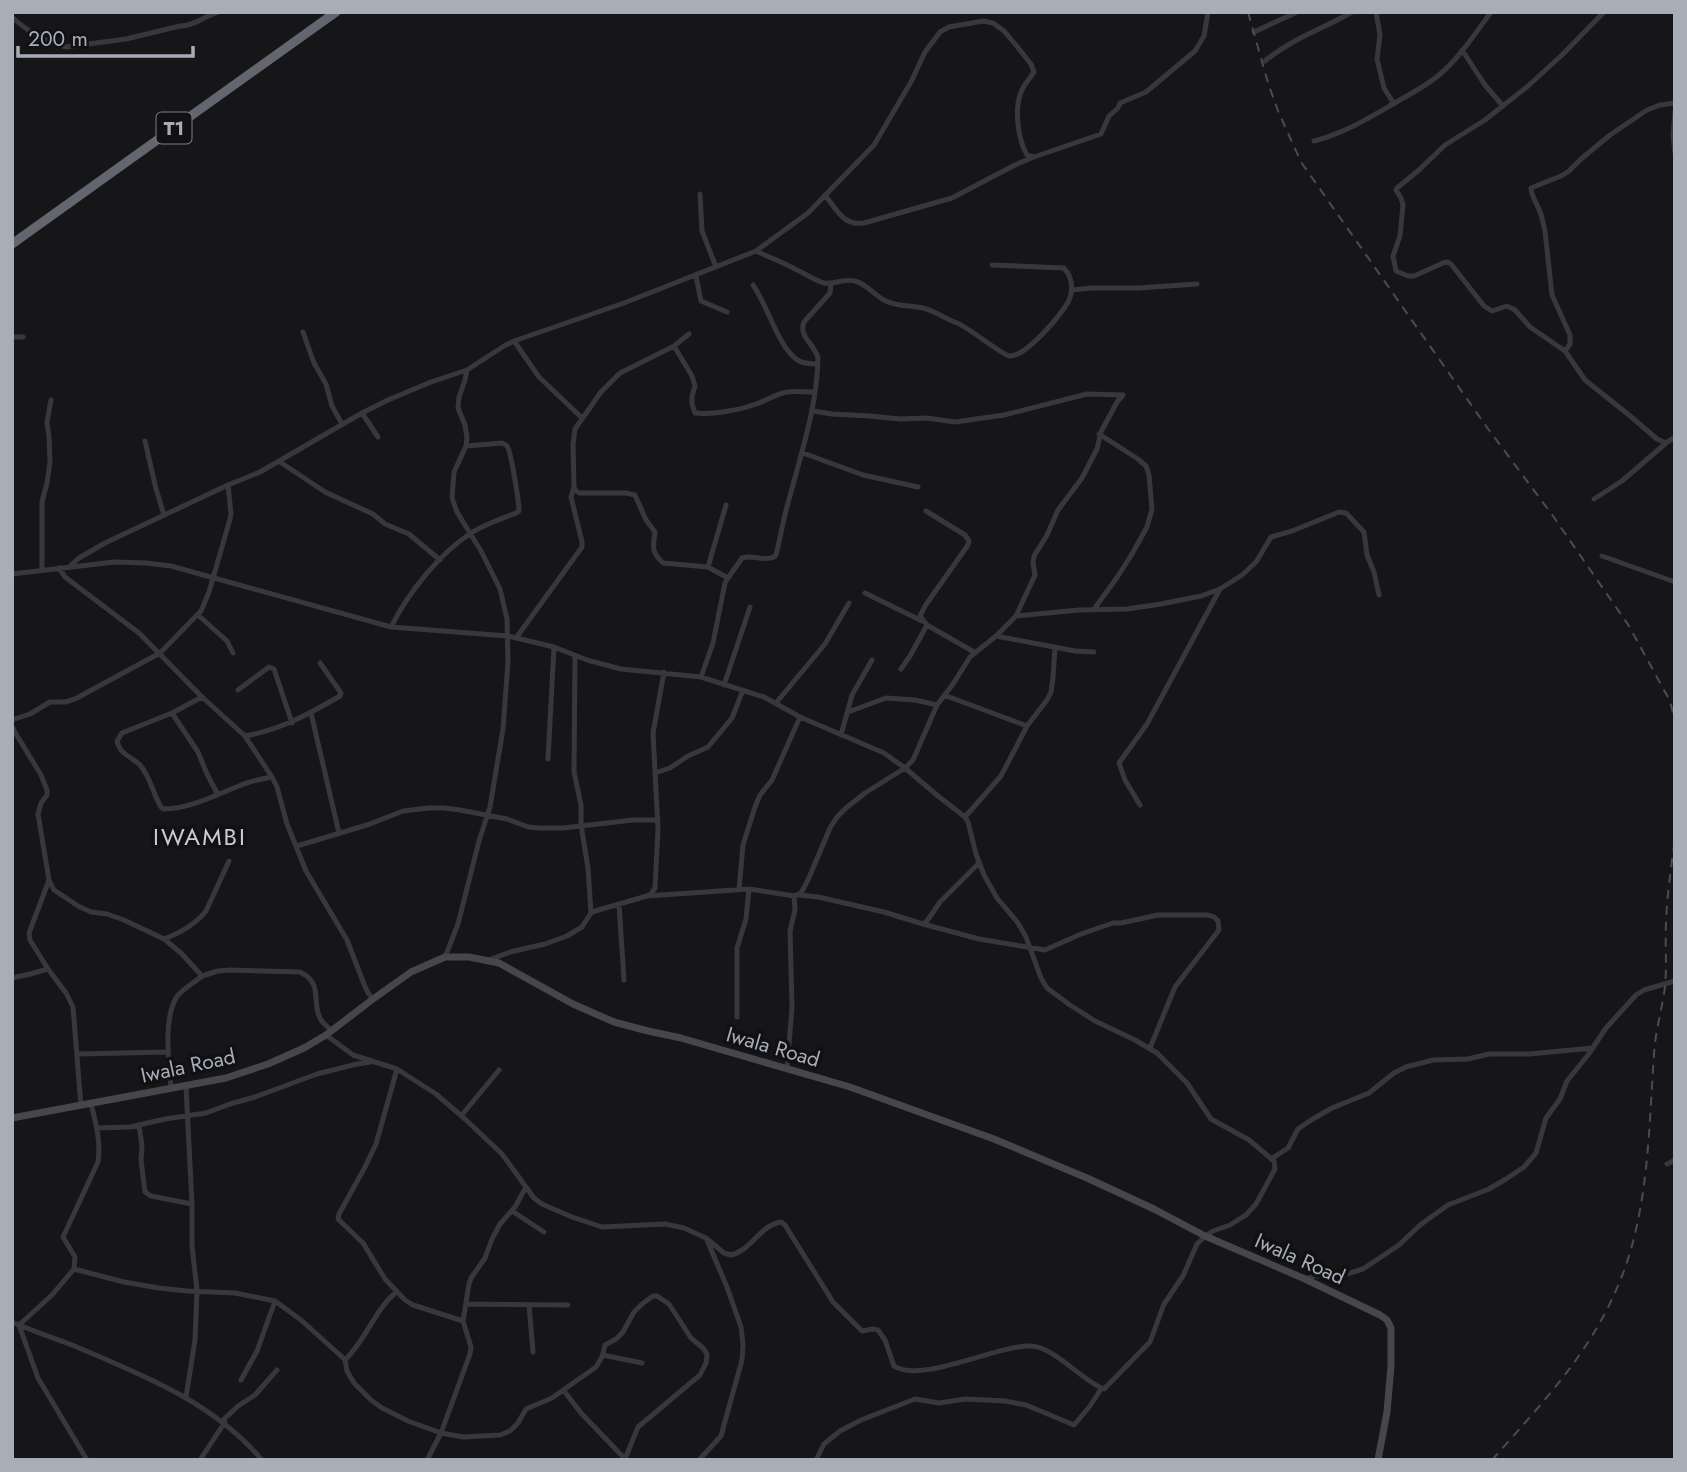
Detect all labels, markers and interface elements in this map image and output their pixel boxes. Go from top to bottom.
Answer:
scale bar [18,14,192,58]
text: 200 m [28,24,88,54]
road number: T1 [156,112,192,144]
district label: IWAMBI [153,819,247,854]
street label: Iwala Road [723,1019,823,1075]
street label: Iwala Road [138,1041,238,1091]
street label: Iwala Road [1250,1226,1350,1292]

